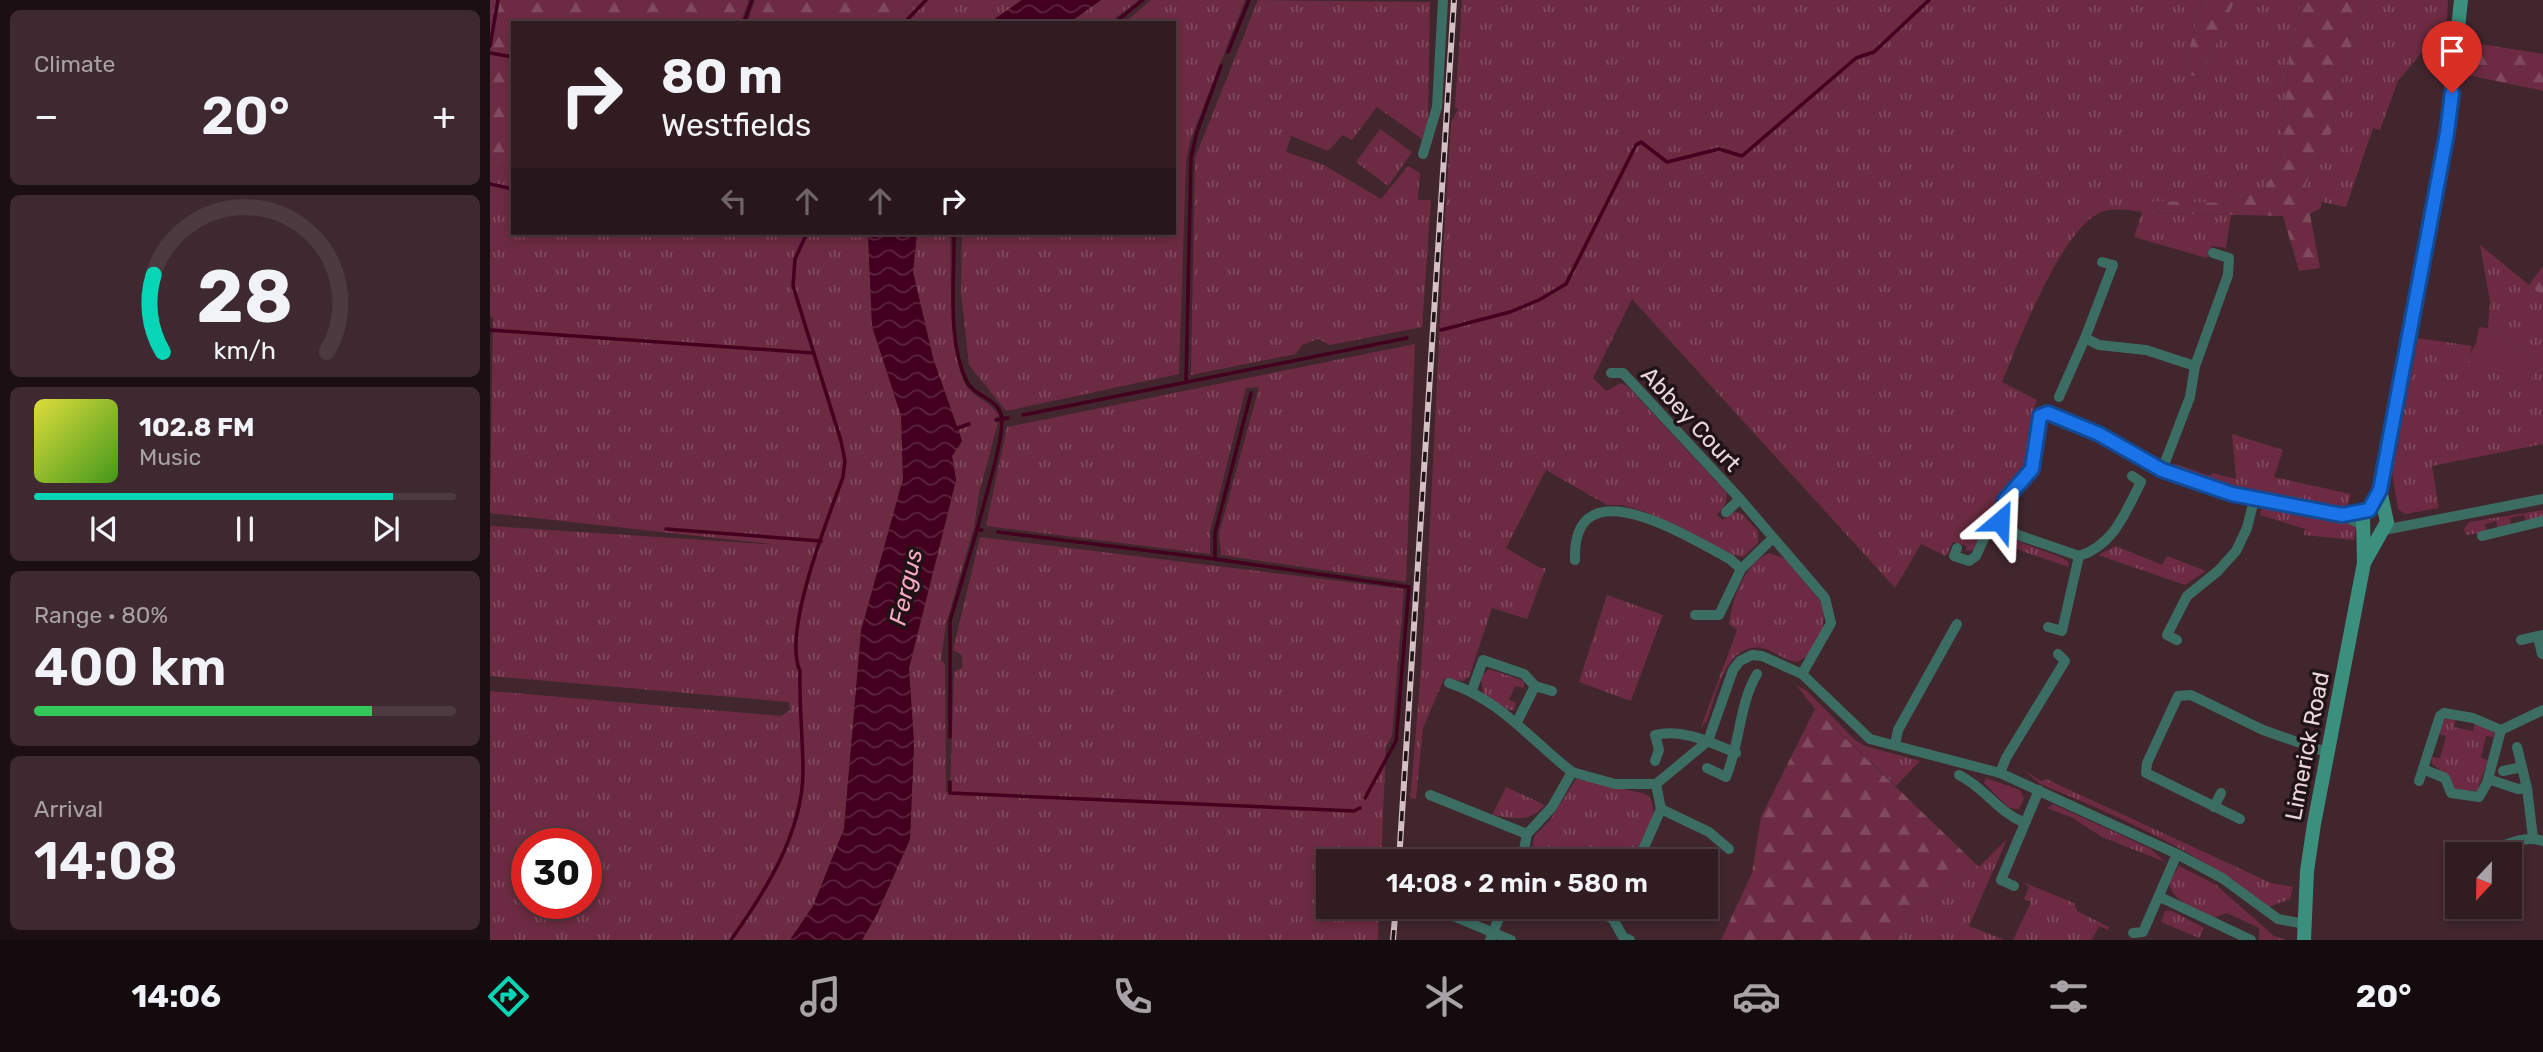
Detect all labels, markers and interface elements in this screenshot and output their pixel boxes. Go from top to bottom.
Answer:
pin [2422,21,2482,93]
icon: arrive [2433,32,2471,70]
text: 80 m [661,47,783,105]
icon: right [546,49,637,140]
text: Climate [34,50,115,78]
text: 20° [201,85,290,147]
text: − [34,93,59,139]
text: + [432,93,456,139]
text: Westfields [661,106,811,144]
icon: left [715,182,753,220]
icon: ahead [788,182,826,220]
icon: ahead [861,182,899,220]
icon: right [934,182,972,220]
text: 28 [197,254,293,340]
text: km/h [214,335,276,364]
street label: Abbey Court [1635,361,1747,477]
text: 102.8 FM [139,412,255,443]
text: Music [139,443,201,471]
position arrow [1963,484,2037,558]
icon: previous [85,510,123,548]
icon: pause [226,510,264,548]
icon: next [367,510,405,548]
water label: Fergus [884,546,928,628]
text: Range · 80% [34,601,168,629]
text: 400 km [34,636,226,698]
street label: Limerick Road [2279,669,2335,823]
text: Arrival [34,795,103,823]
speed limit sign: 30 [511,828,602,919]
text: 14:08 [34,830,178,892]
north arrow [2445,842,2522,919]
map controls [2445,842,2522,919]
text: 14:08 · 2 min · 580 m [1386,868,1648,899]
icon: directions [484,972,533,1021]
icon: music [796,972,845,1021]
icon: phone [1108,972,1157,1021]
icon: climate [1420,972,1469,1021]
icon: car [1732,972,1781,1021]
icon: filters [2044,972,2093,1021]
text: 14:06 [131,977,221,1015]
text: 20° [2356,977,2411,1015]

